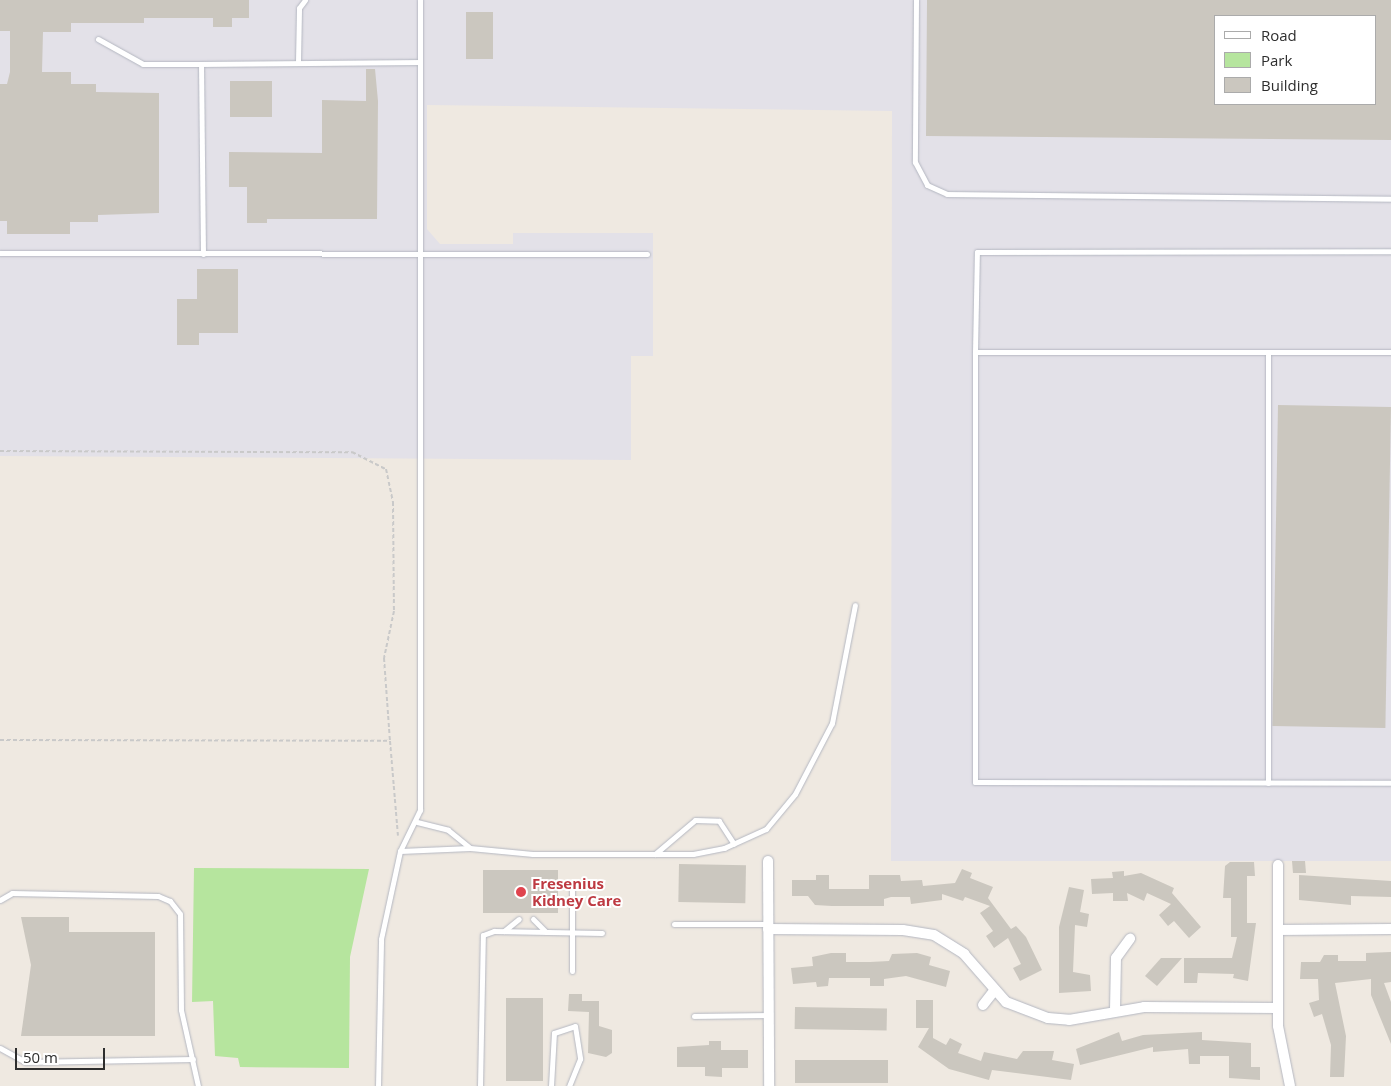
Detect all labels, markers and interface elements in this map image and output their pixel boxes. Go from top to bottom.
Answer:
legend [1214,15,1376,105]
text: Road [1261,25,1297,45]
text: Park [1261,50,1292,70]
text: Building [1261,75,1318,95]
place label: Fresenius Kidney Care [532,874,621,909]
marker: Fresenius Kidney Care [514,885,528,899]
scale bar [18,1038,108,1070]
text: 50 m [23,1047,58,1067]

